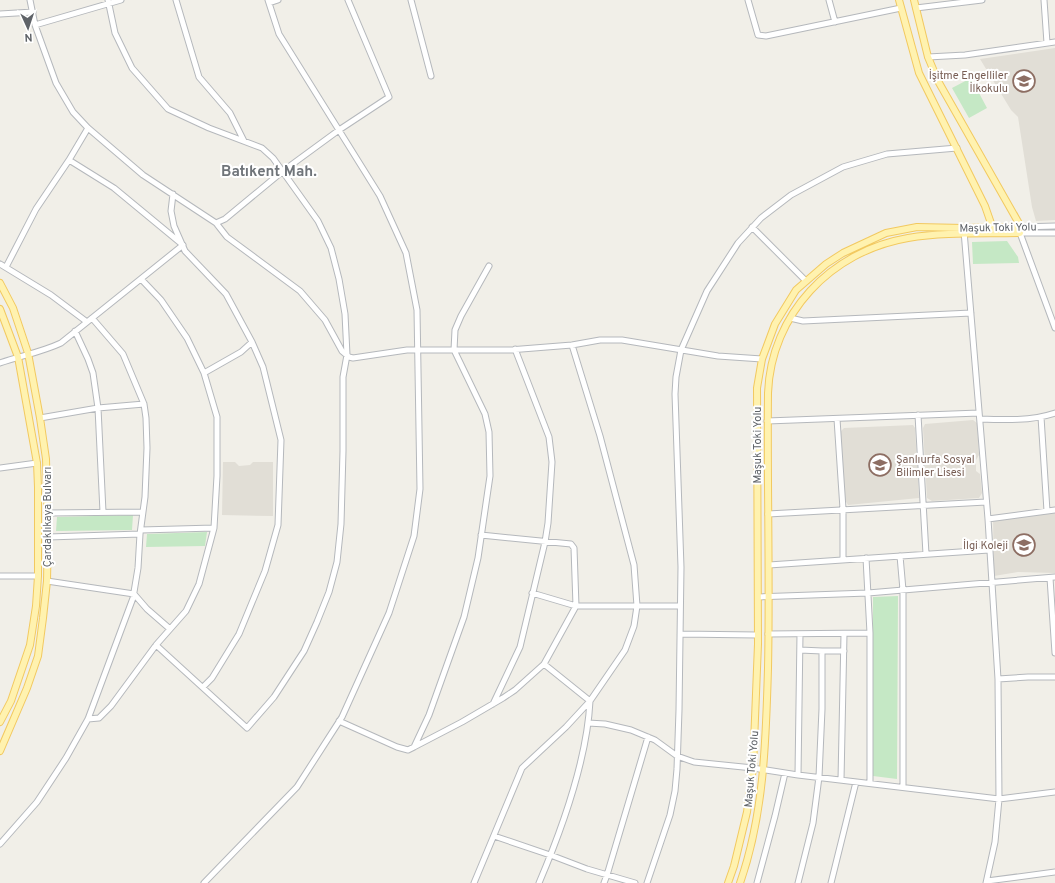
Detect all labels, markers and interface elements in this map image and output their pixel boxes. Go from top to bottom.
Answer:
north arrow [8,8,48,48]
text: N [24,30,33,44]
place label: İşitme Engelliler İlkokulu [929,68,1009,96]
school or university icon: İşitme Engelliler İlkokulu [1011,68,1037,94]
district label: Batıkent Mah. [221,163,317,182]
street label: Maşuk Toki Yolu [959,220,1037,236]
street label: Maşuk Toki Yolu [751,406,765,484]
school or university icon: Şanlıurfa Sosyal Bilimler Lisesi [867,452,893,478]
place label: Şanlıurfa Sosyal Bilimler Lisesi [896,453,975,480]
street label: Çardaklıkaya Bulvarı [41,467,55,567]
school or university icon: İlgi Koleji [1011,532,1037,558]
place label: İlgi Koleji [963,538,1008,553]
street label: Maşuk Toki Yolu [742,730,762,808]

